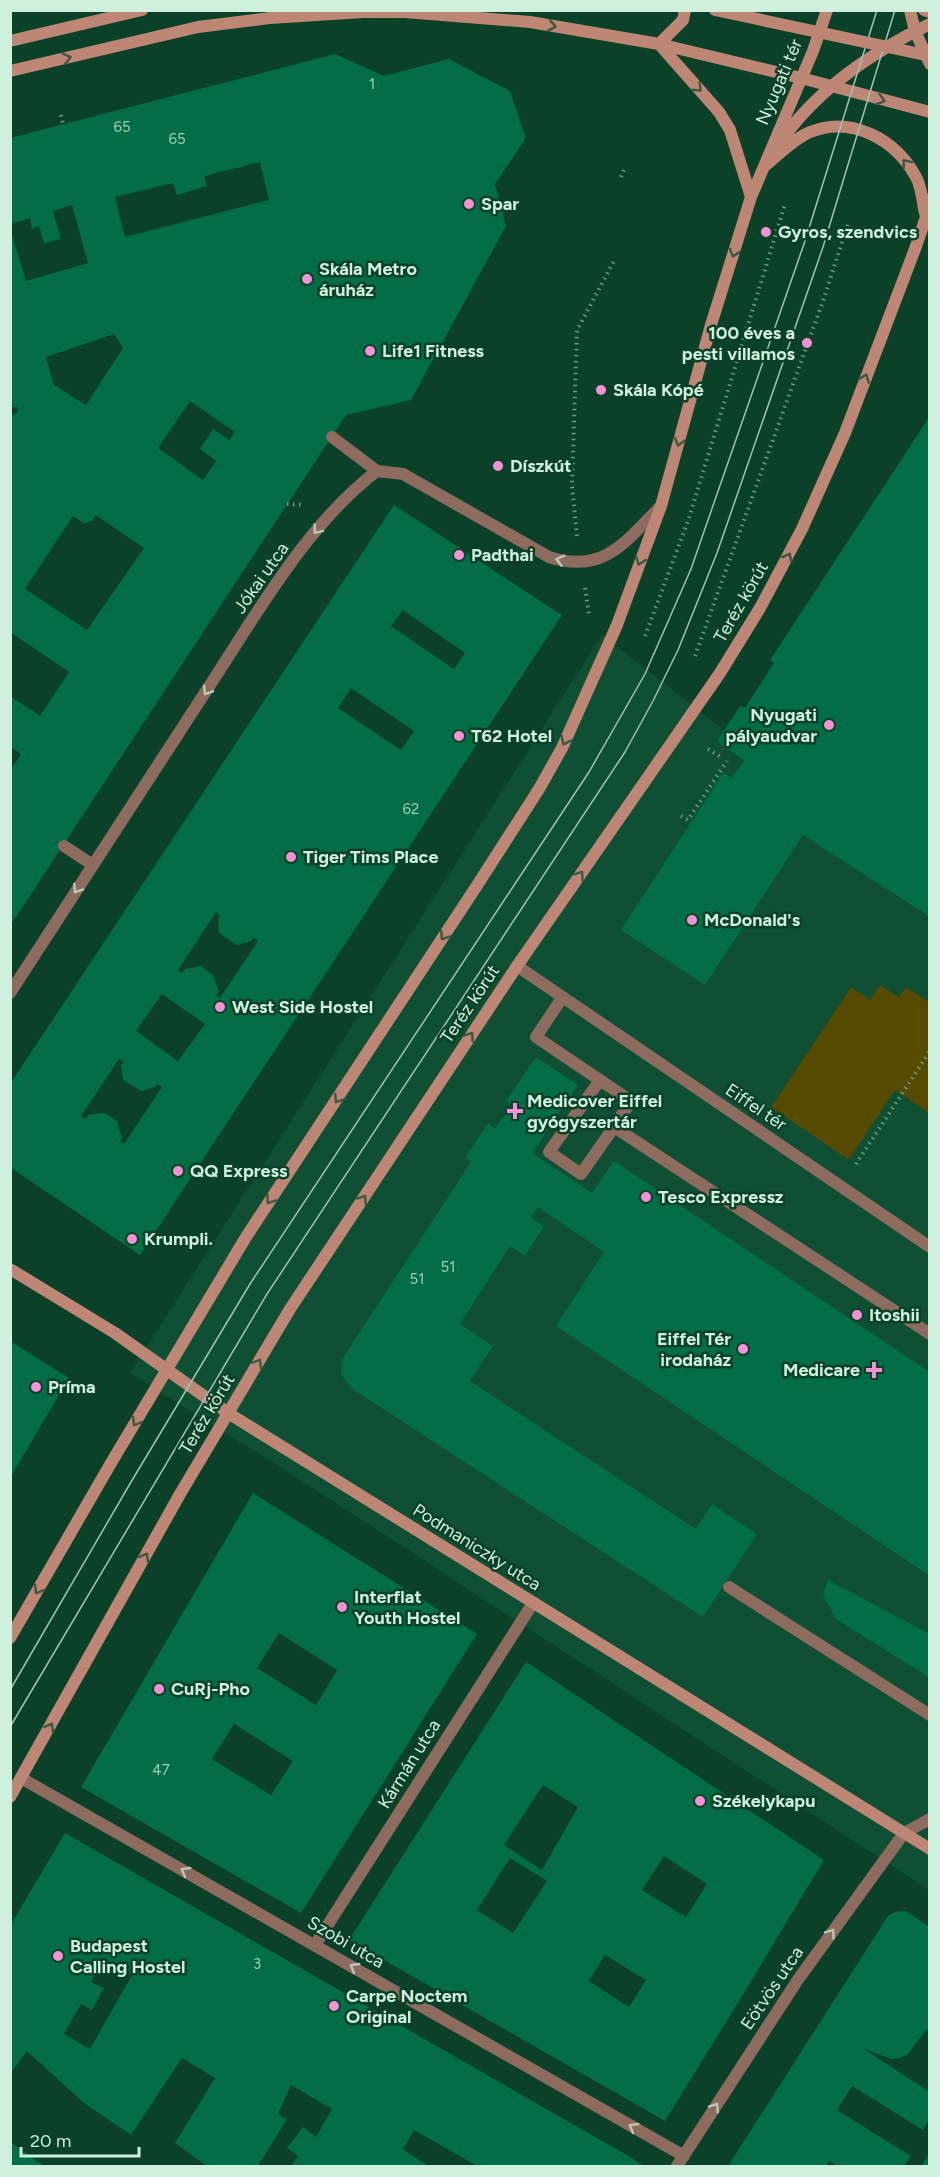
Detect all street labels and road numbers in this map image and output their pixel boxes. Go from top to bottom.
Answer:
street label: Nyugati tér [751,36,807,128]
street label: Jókai utca [229,538,293,618]
street label: Teréz körút [709,557,773,646]
street label: Teréz körút [436,960,504,1047]
street label: Eiffel tér [721,1079,791,1135]
street label: Teréz körút [174,1370,240,1458]
street label: Podmaniczky utca [409,1499,545,1595]
street label: Kármán utca [373,1715,445,1813]
street label: Szobi utca [304,1911,388,1973]
street label: Eötvös utca [736,1942,808,2034]

